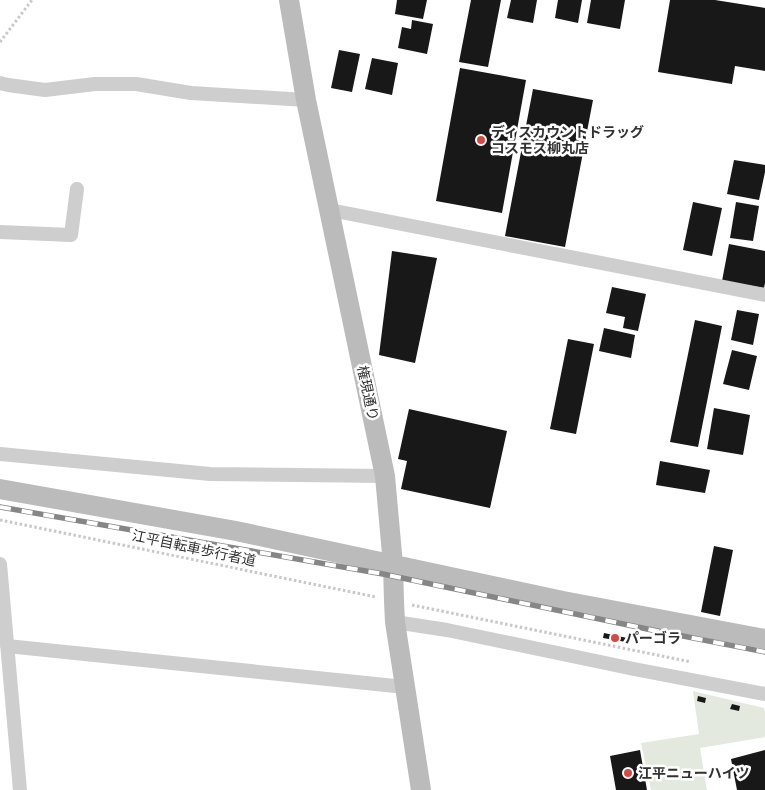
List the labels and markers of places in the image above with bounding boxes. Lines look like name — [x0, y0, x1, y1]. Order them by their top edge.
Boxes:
place label: ディスカウントドラッグ コスモス柳丸店 — [491, 123, 644, 157]
marker: ディスカウントドラッグ コスモス柳丸店 — [475, 134, 487, 146]
place label: パーゴラ — [625, 629, 681, 647]
marker: パーゴラ — [609, 632, 621, 644]
place label: 江平ニューハイツ — [638, 764, 749, 782]
marker: 江平ニューハイツ — [622, 767, 634, 779]

